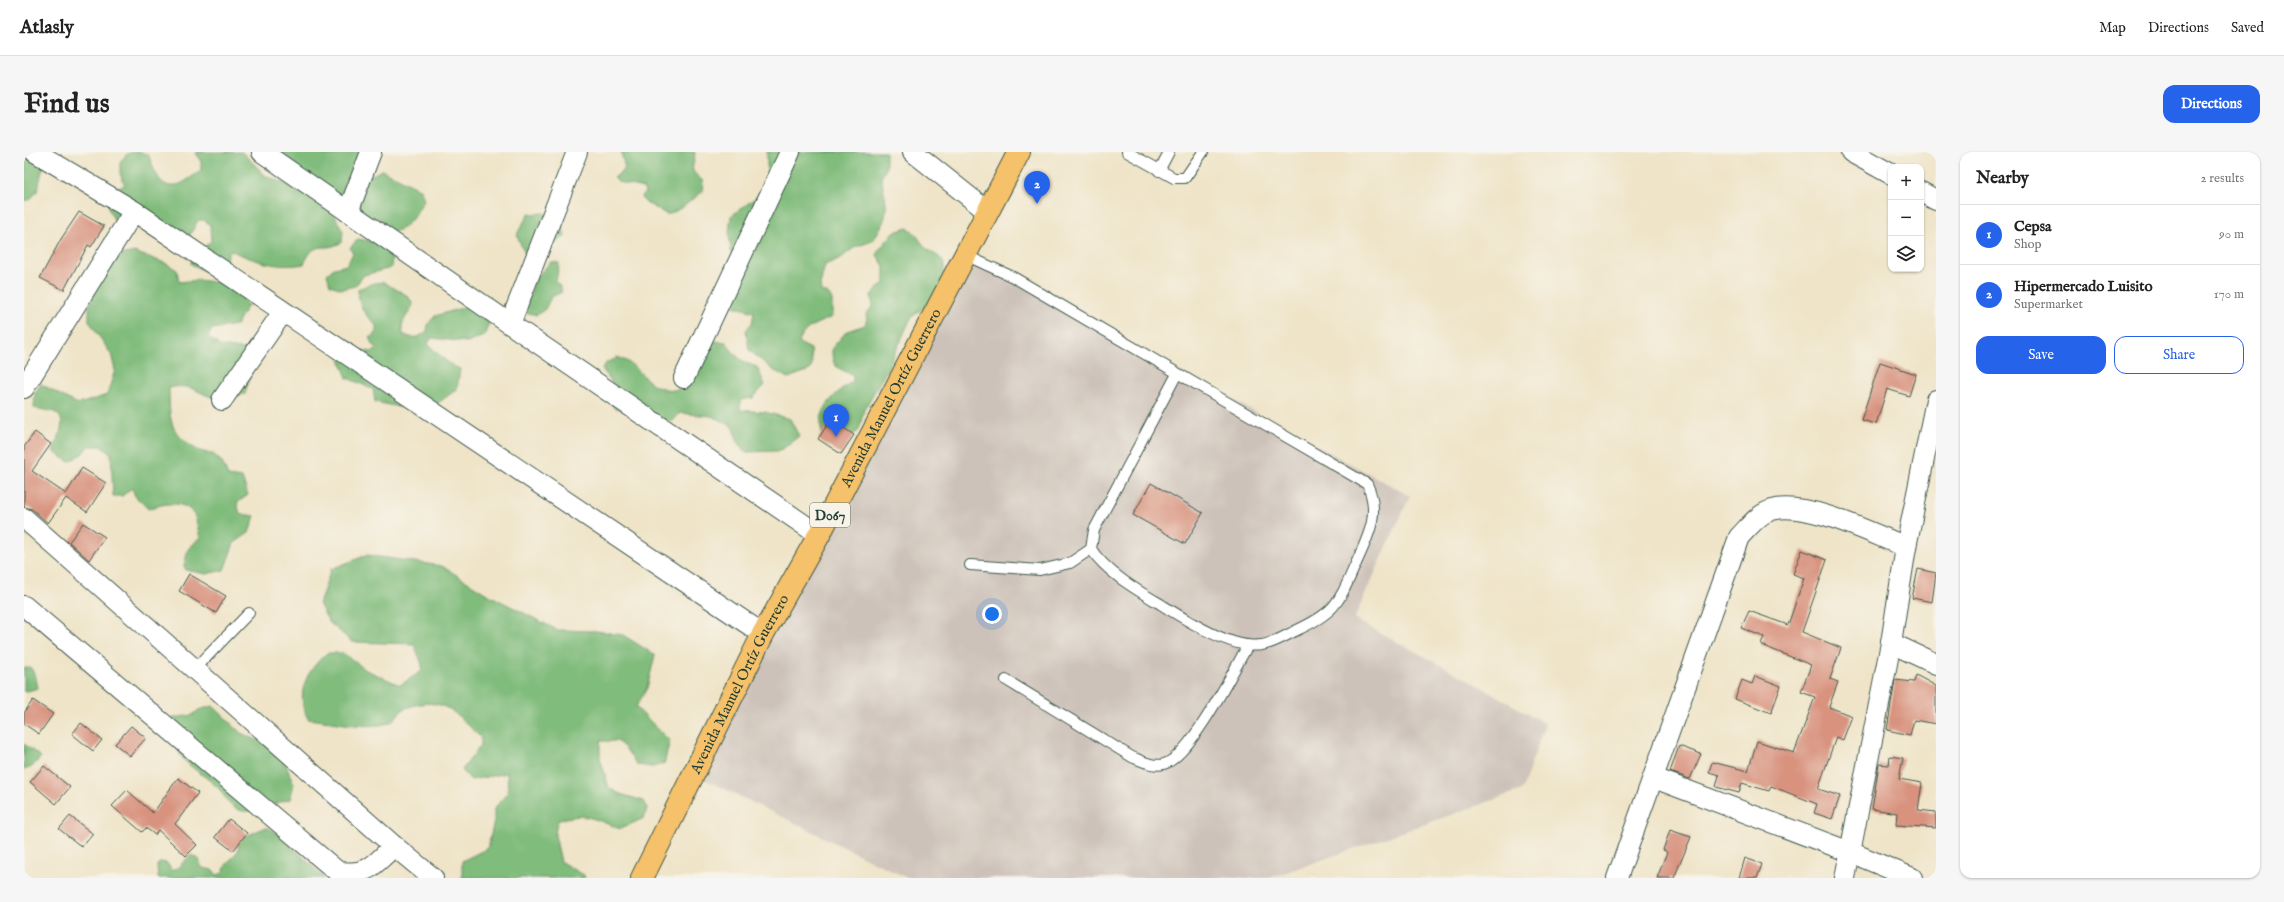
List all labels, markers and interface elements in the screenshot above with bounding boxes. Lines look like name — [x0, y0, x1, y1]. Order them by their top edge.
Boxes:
text: Atlasly — [20, 16, 74, 40]
text: Map — [2099, 19, 2126, 37]
text: Directions — [2148, 19, 2209, 37]
text: Saved — [2231, 19, 2264, 37]
button: Directions — [2163, 85, 2260, 123]
text: Find us — [24, 87, 110, 122]
map controls — [1888, 164, 1924, 272]
button: + — [1888, 164, 1924, 200]
text: Nearby — [1976, 168, 2029, 189]
text: 2 results — [2200, 170, 2244, 187]
pin: 2 — [1024, 171, 1050, 204]
button: − — [1888, 200, 1924, 236]
text: Cepsa — [2014, 217, 2052, 236]
text: 1 — [1987, 226, 1991, 243]
text: 90 m — [2219, 226, 2244, 243]
button: layers — [1888, 236, 1924, 272]
text: Shop — [2014, 236, 2042, 253]
text: Hipermercado Luisito — [2014, 277, 2152, 296]
text: 2 — [1986, 286, 1992, 303]
text: 170 m — [2214, 286, 2244, 303]
text: Supermarket — [2014, 296, 2083, 313]
street label: Avenida Manuel Ortíz Guerrero — [836, 305, 946, 491]
button: Save — [1976, 336, 2106, 374]
button: Share — [2114, 336, 2244, 374]
pin: 1 — [823, 404, 849, 437]
road number: D067 — [810, 503, 850, 527]
street label: Avenida Manuel Ortíz Guerrero — [686, 591, 793, 778]
your location — [982, 604, 1002, 624]

